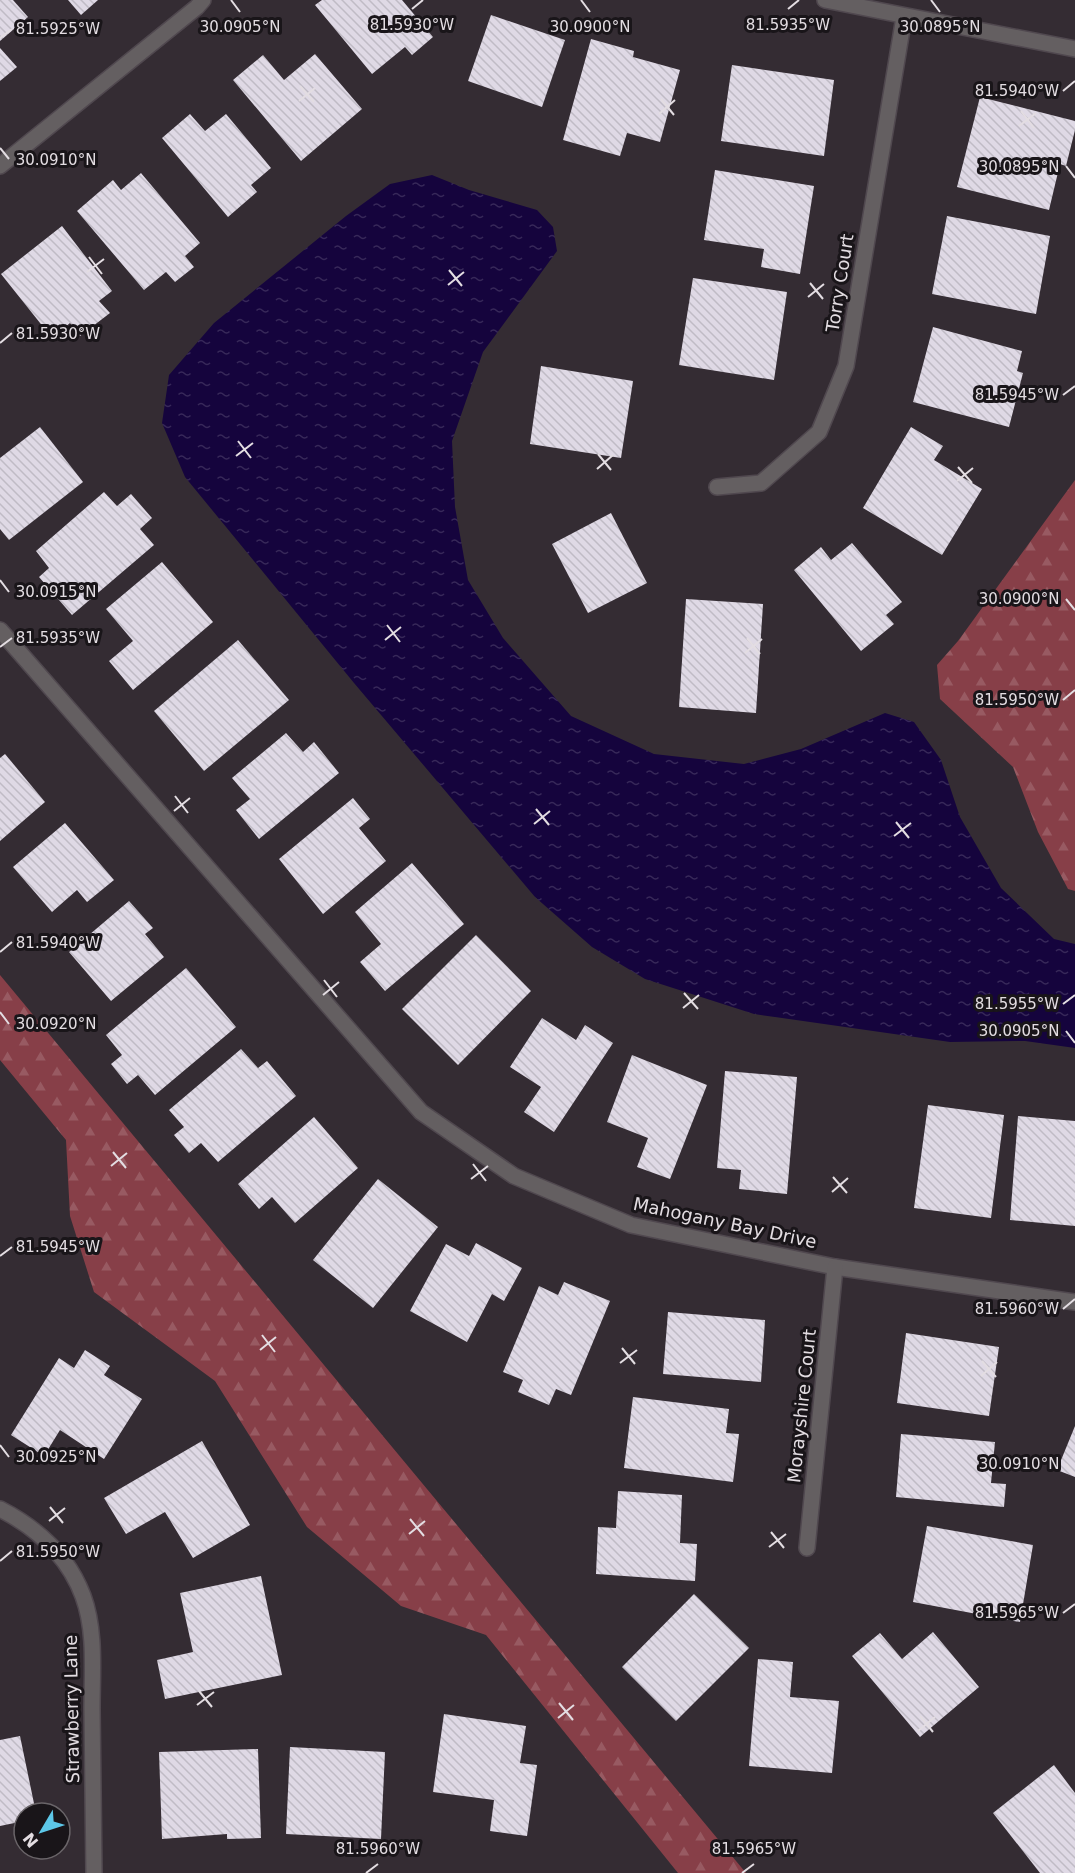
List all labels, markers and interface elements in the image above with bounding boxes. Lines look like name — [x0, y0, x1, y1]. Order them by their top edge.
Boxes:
text: 81.5930°W — [370, 16, 454, 34]
text: 81.5935°W — [746, 16, 830, 34]
text: 30.0905°N — [200, 18, 280, 36]
text: 30.0900°N — [550, 18, 630, 36]
text: 30.0895°N — [900, 18, 980, 36]
text: 81.5925°W — [16, 20, 100, 38]
text: 81.5940°W — [975, 82, 1059, 100]
text: 30.0910°N — [16, 151, 96, 169]
text: 30.0895°N — [979, 158, 1059, 176]
street label: Torry Court — [821, 232, 858, 335]
text: 81.5930°W — [16, 325, 100, 343]
text: 81.5945°W — [975, 386, 1059, 404]
text: 30.0915°N — [16, 583, 96, 601]
text: 30.0900°N — [979, 590, 1059, 608]
text: 81.5935°W — [16, 629, 100, 647]
text: 81.5950°W — [975, 691, 1059, 709]
text: 81.5940°W — [16, 934, 100, 952]
text: 81.5955°W — [975, 995, 1059, 1013]
text: 30.0920°N — [16, 1015, 96, 1033]
text: 30.0905°N — [979, 1022, 1059, 1040]
street label: Mahogany Bay Drive — [631, 1193, 819, 1252]
text: 81.5945°W — [16, 1238, 100, 1256]
text: 81.5960°W — [975, 1300, 1059, 1318]
street label: Morayshire Court — [783, 1328, 820, 1484]
text: 30.0925°N — [16, 1448, 96, 1466]
text: 30.0910°N — [979, 1455, 1059, 1473]
text: 81.5950°W — [16, 1543, 100, 1561]
text: 81.5965°W — [975, 1604, 1059, 1622]
street label: Strawberry Lane — [60, 1635, 83, 1783]
north arrow — [12, 1801, 72, 1861]
text: N — [19, 1829, 42, 1851]
text: 81.5960°W — [336, 1840, 420, 1858]
text: 81.5965°W — [712, 1840, 796, 1858]

